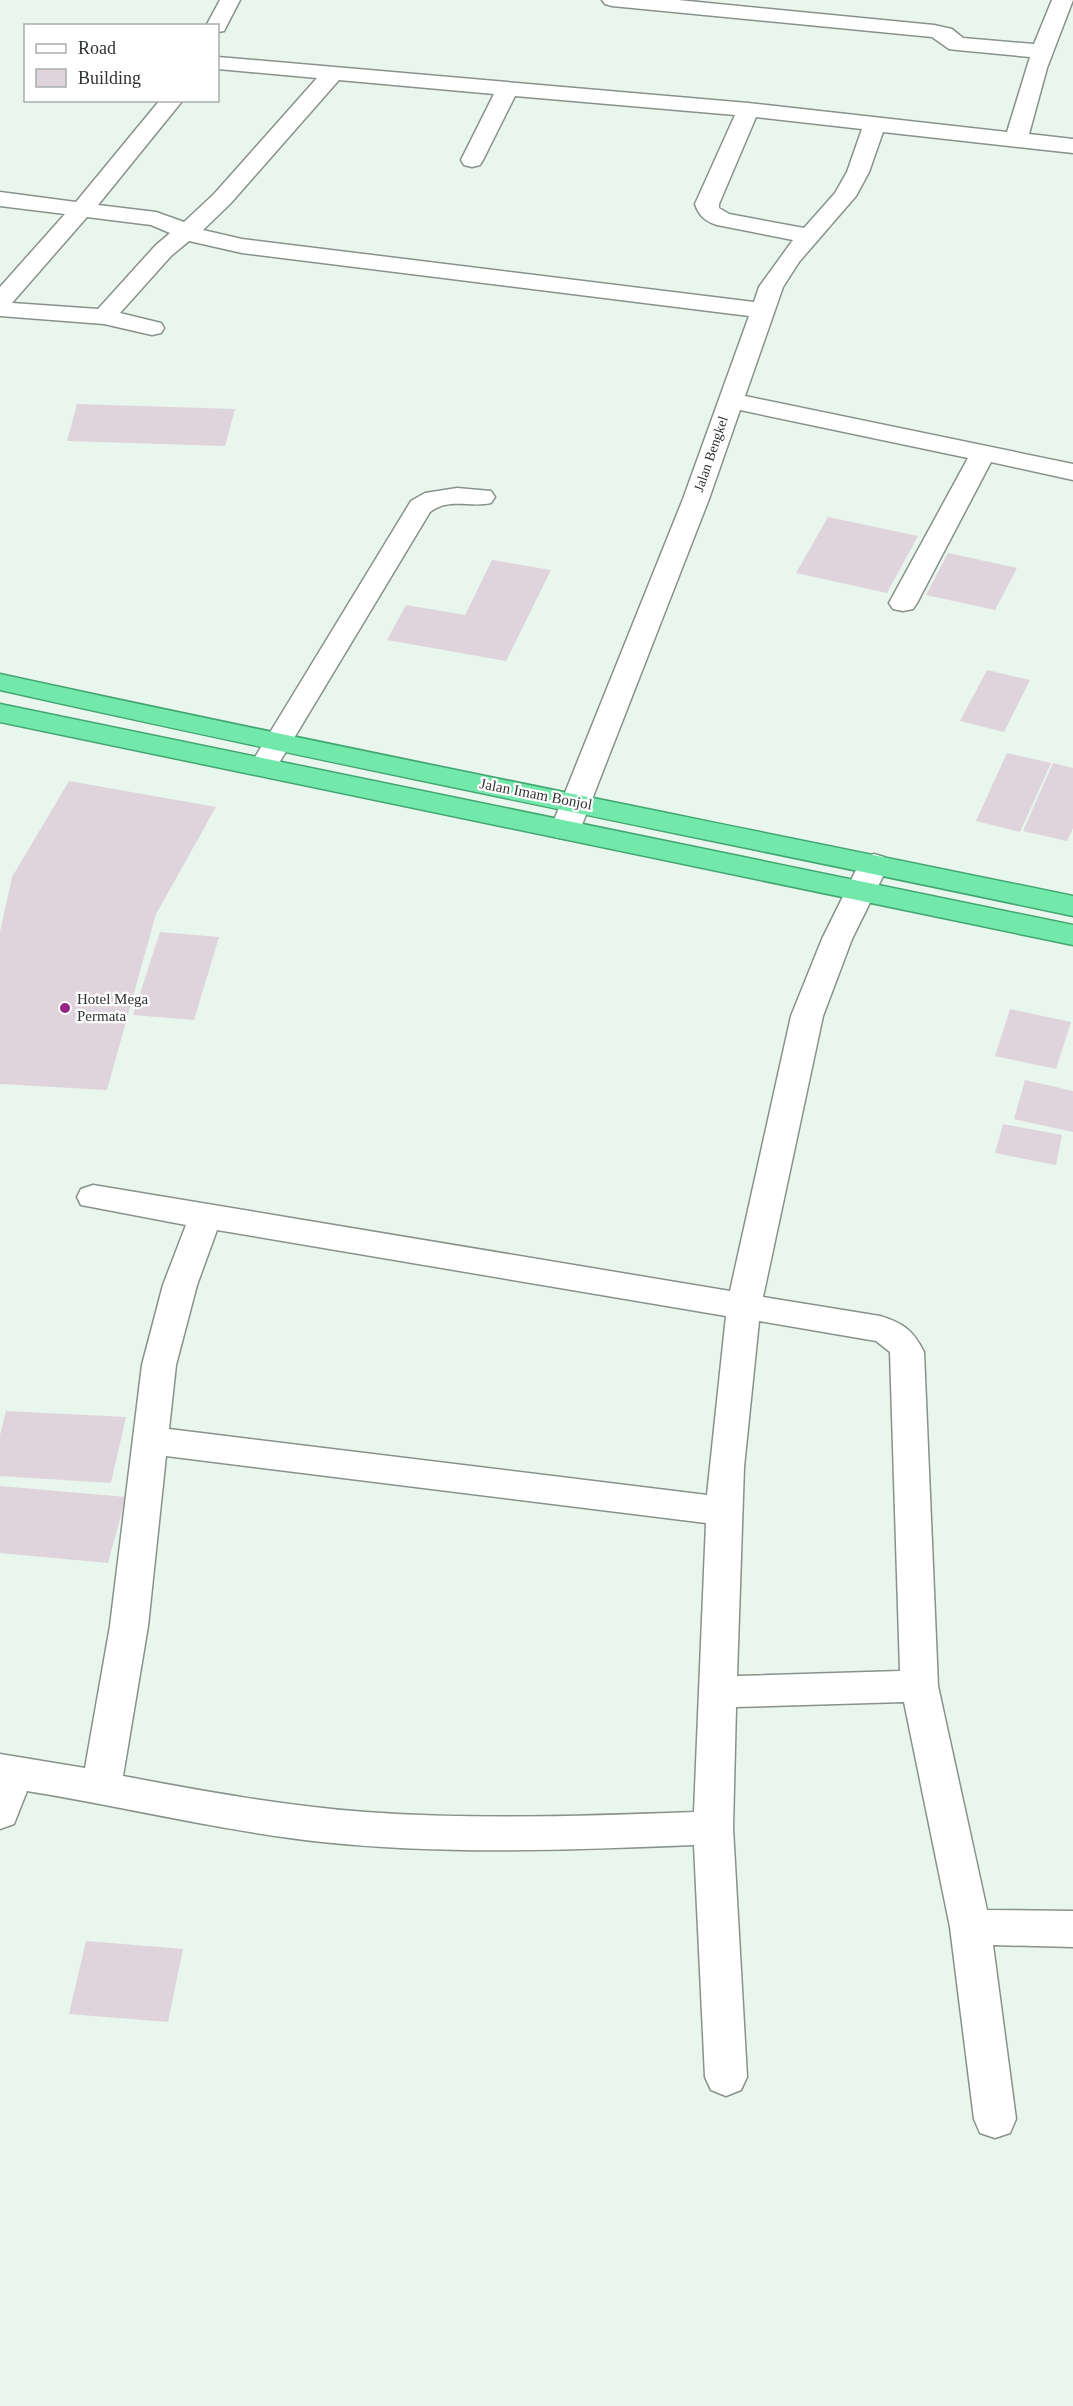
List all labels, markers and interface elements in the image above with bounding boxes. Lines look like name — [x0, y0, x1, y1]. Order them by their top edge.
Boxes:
legend — [24, 24, 219, 102]
text: Road — [78, 38, 116, 58]
text: Building — [78, 68, 141, 88]
street label: Jalan Bengkel — [691, 414, 731, 494]
street label: Jalan Imam Bonjol — [478, 775, 594, 813]
place label: Hotel Mega Permata — [77, 991, 149, 1024]
marker: Hotel Mega Permata — [58, 1001, 72, 1015]

